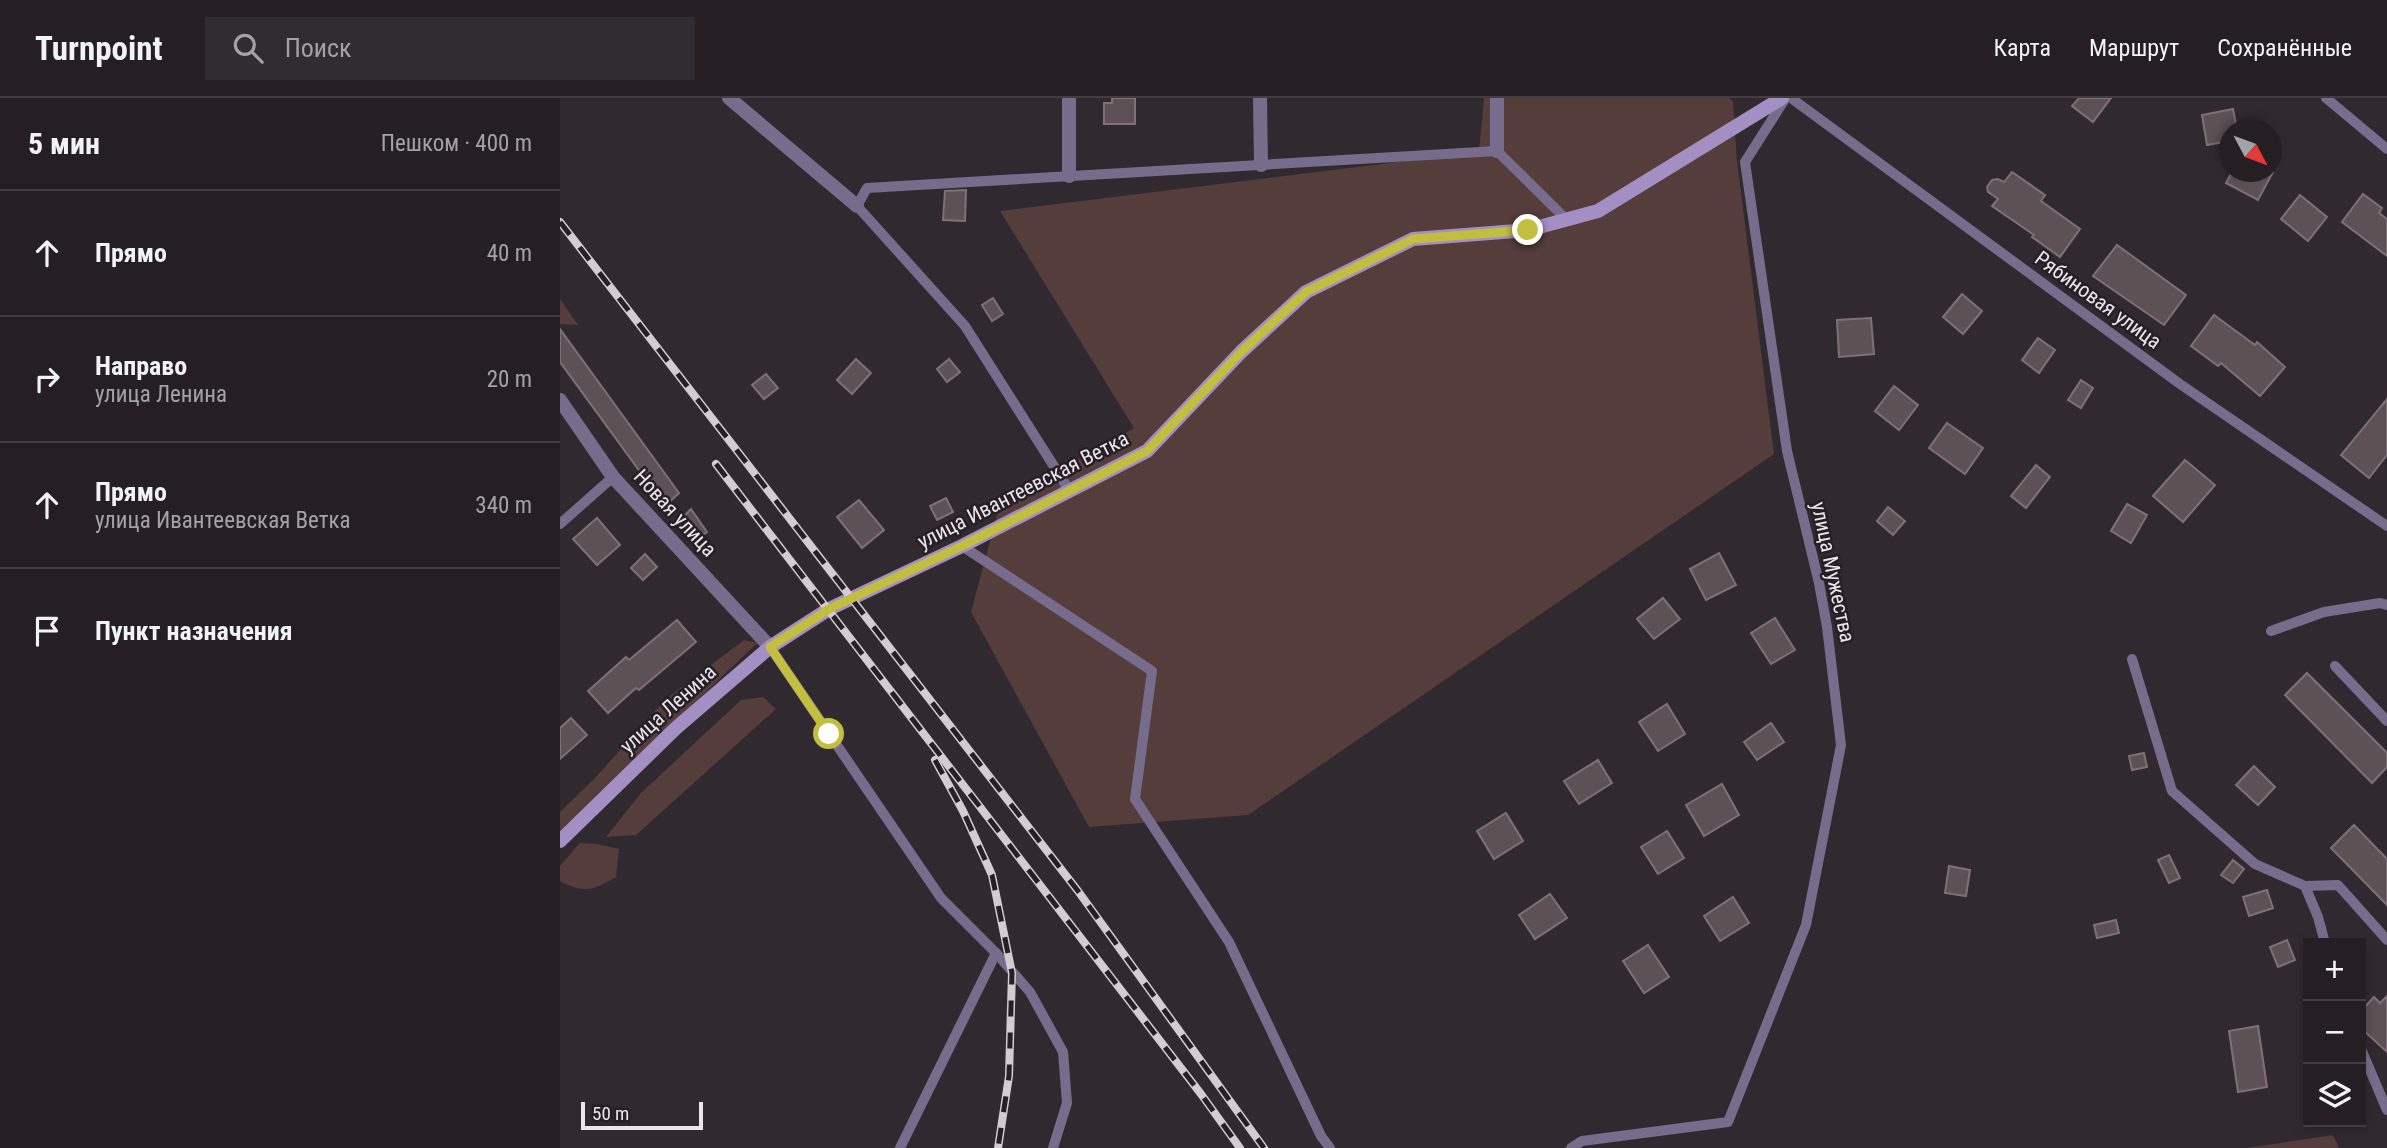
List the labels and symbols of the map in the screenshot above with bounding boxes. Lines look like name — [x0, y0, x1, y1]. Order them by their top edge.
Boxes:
north arrow — [2219, 119, 2282, 182]
route end — [1512, 214, 1543, 245]
street label: Рябиновая улица — [2030, 246, 2166, 354]
street label: улица Ивантеевская Ветка — [914, 426, 1132, 554]
street label: Новая улица — [629, 465, 721, 561]
street label: улица Мужества — [1806, 500, 1860, 644]
street label: улица Ленина — [615, 660, 721, 758]
route start — [813, 718, 844, 749]
scale bar — [581, 1099, 704, 1131]

